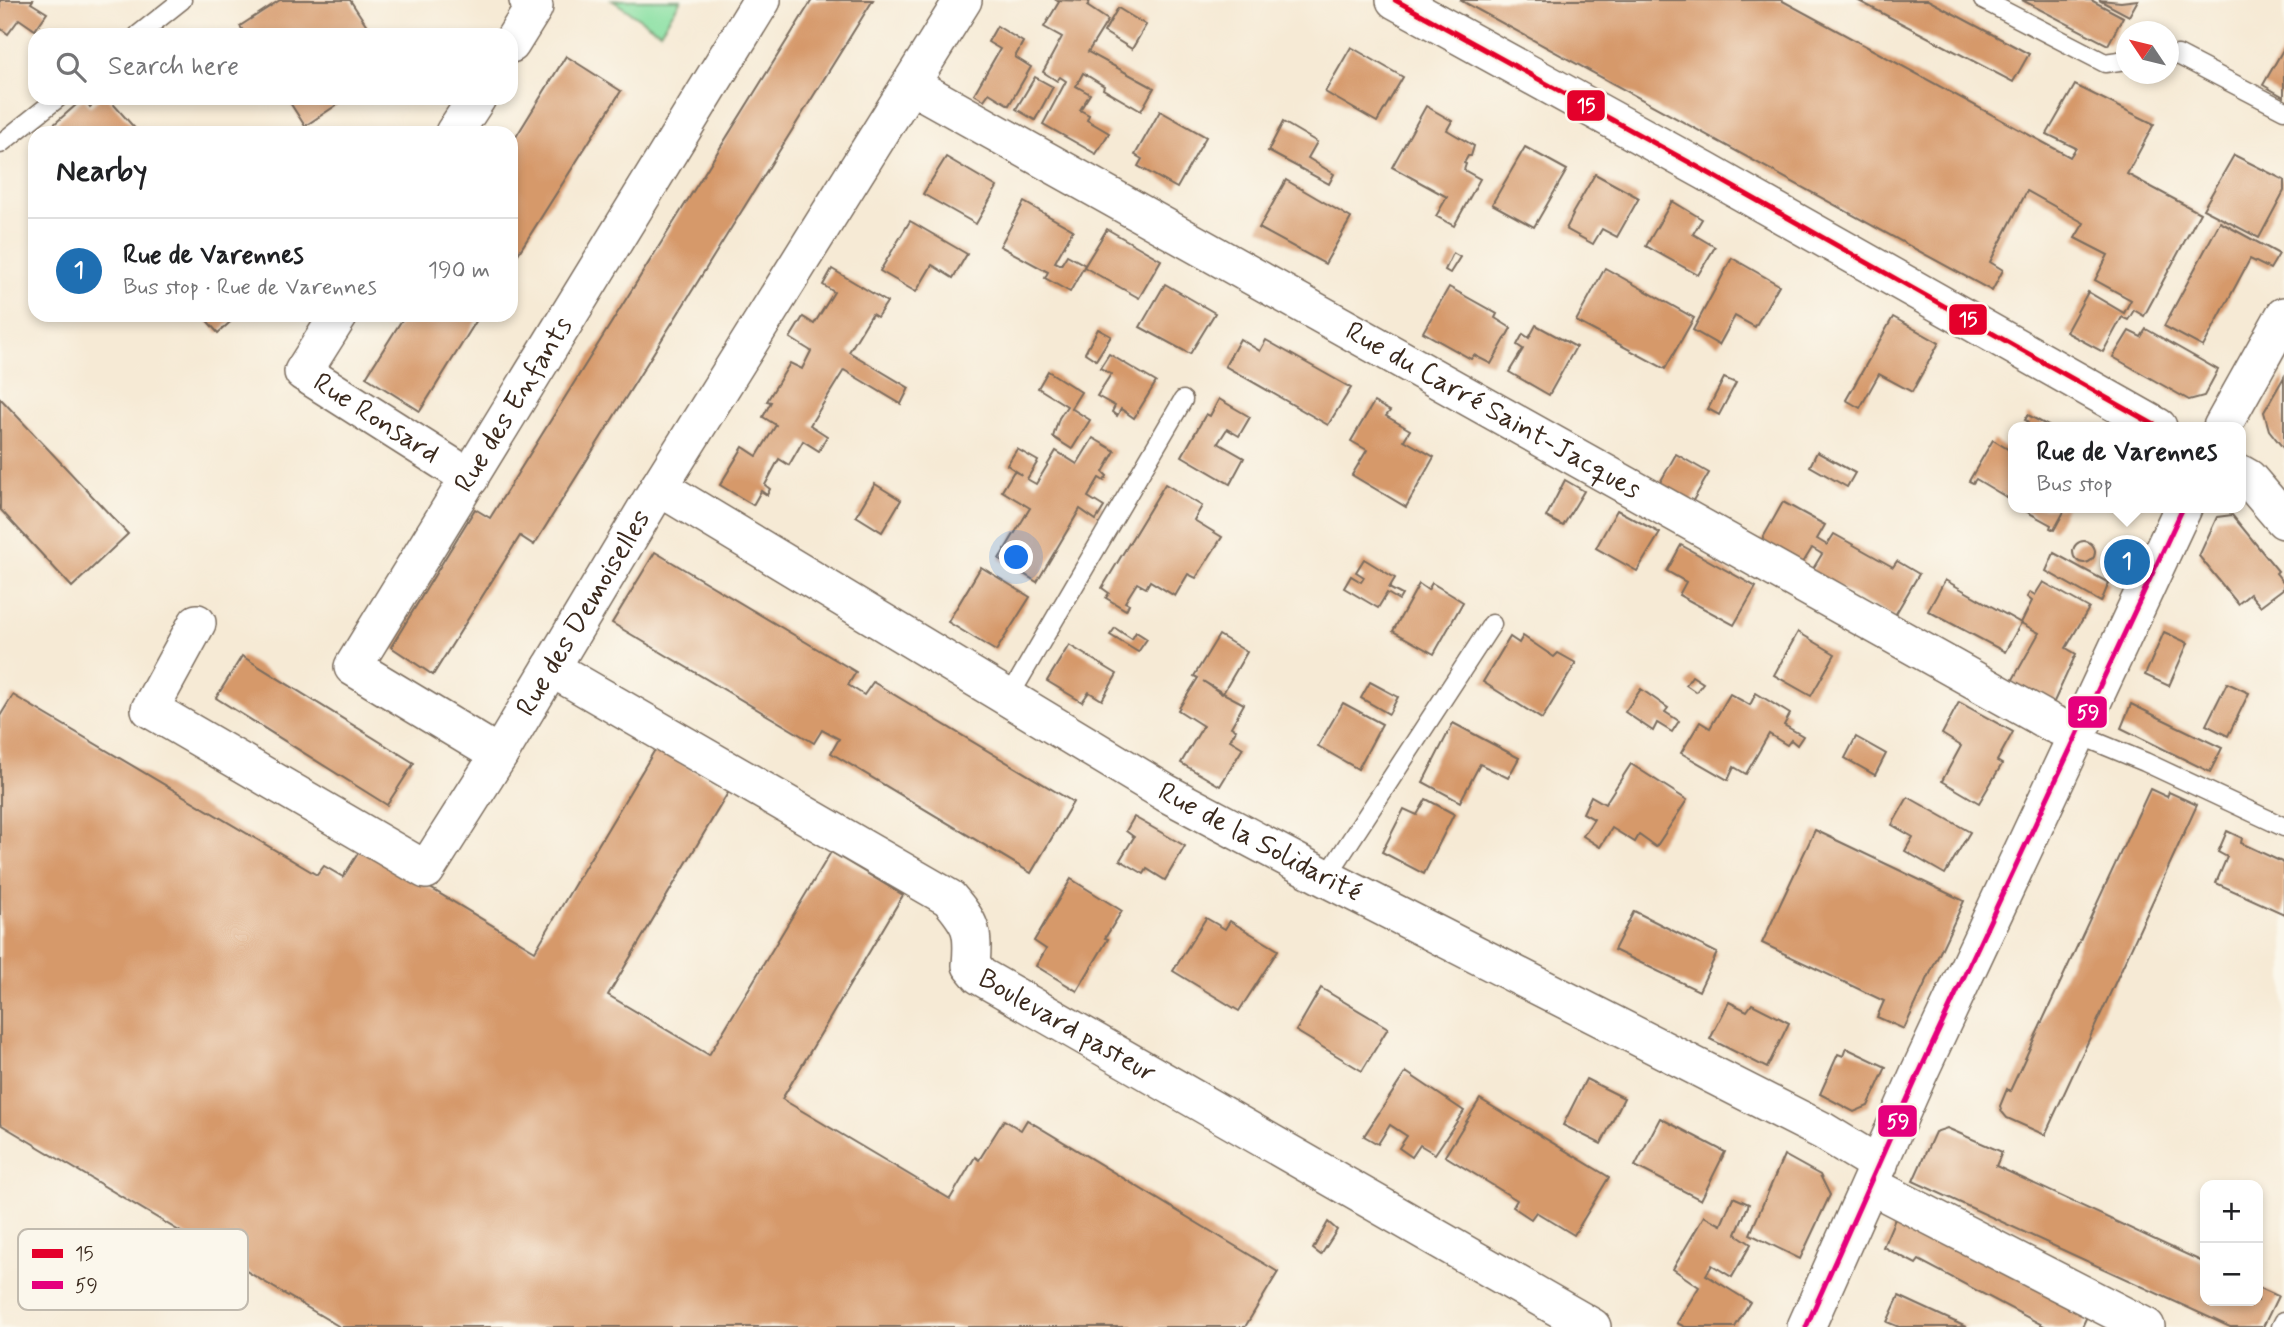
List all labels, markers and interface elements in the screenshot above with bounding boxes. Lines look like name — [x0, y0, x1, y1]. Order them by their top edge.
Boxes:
north arrow — [2116, 21, 2179, 84]
search box — [28, 28, 518, 105]
icon: search — [52, 48, 90, 86]
text: Search here — [108, 50, 239, 84]
line badge: 15 — [1566, 89, 1606, 122]
text: 15 — [1577, 94, 1595, 119]
text: Nearby — [56, 152, 147, 191]
text: Rue de Varennes — [123, 239, 304, 273]
text: 1 — [74, 256, 84, 286]
text: 190 m — [428, 256, 490, 286]
text: Bus stop · Rue de Varennes — [123, 273, 377, 303]
line badge: 15 — [1948, 303, 1988, 336]
text: 15 — [1959, 308, 1977, 333]
street label: Rue des Enfants — [446, 310, 582, 500]
street label: Rue du Carré Saint-Jacques — [1339, 313, 1647, 508]
street label: Rue Ronsard — [306, 364, 446, 472]
popup — [2008, 422, 2246, 513]
text: Rue de Varennes — [2037, 436, 2217, 470]
text: Bus stop — [2037, 470, 2113, 500]
street label: Rue des Demoiselles — [508, 503, 660, 723]
pin: 1 — [2104, 536, 2150, 588]
your location — [999, 540, 1033, 574]
line badge: 59 — [2067, 695, 2108, 729]
text: 59 — [2077, 701, 2099, 726]
street label: Rue de la Solidarité — [1151, 773, 1368, 911]
street label: Boulevard pasteur — [971, 960, 1163, 1092]
line badge: 59 — [1877, 1104, 1918, 1138]
text: 59 — [1887, 1110, 1909, 1135]
map controls — [2200, 1180, 2263, 1306]
button: + — [2200, 1180, 2263, 1243]
legend — [18, 1229, 248, 1310]
text: 15 — [75, 1242, 94, 1267]
button: − — [2200, 1243, 2263, 1306]
text: 59 — [75, 1274, 98, 1299]

